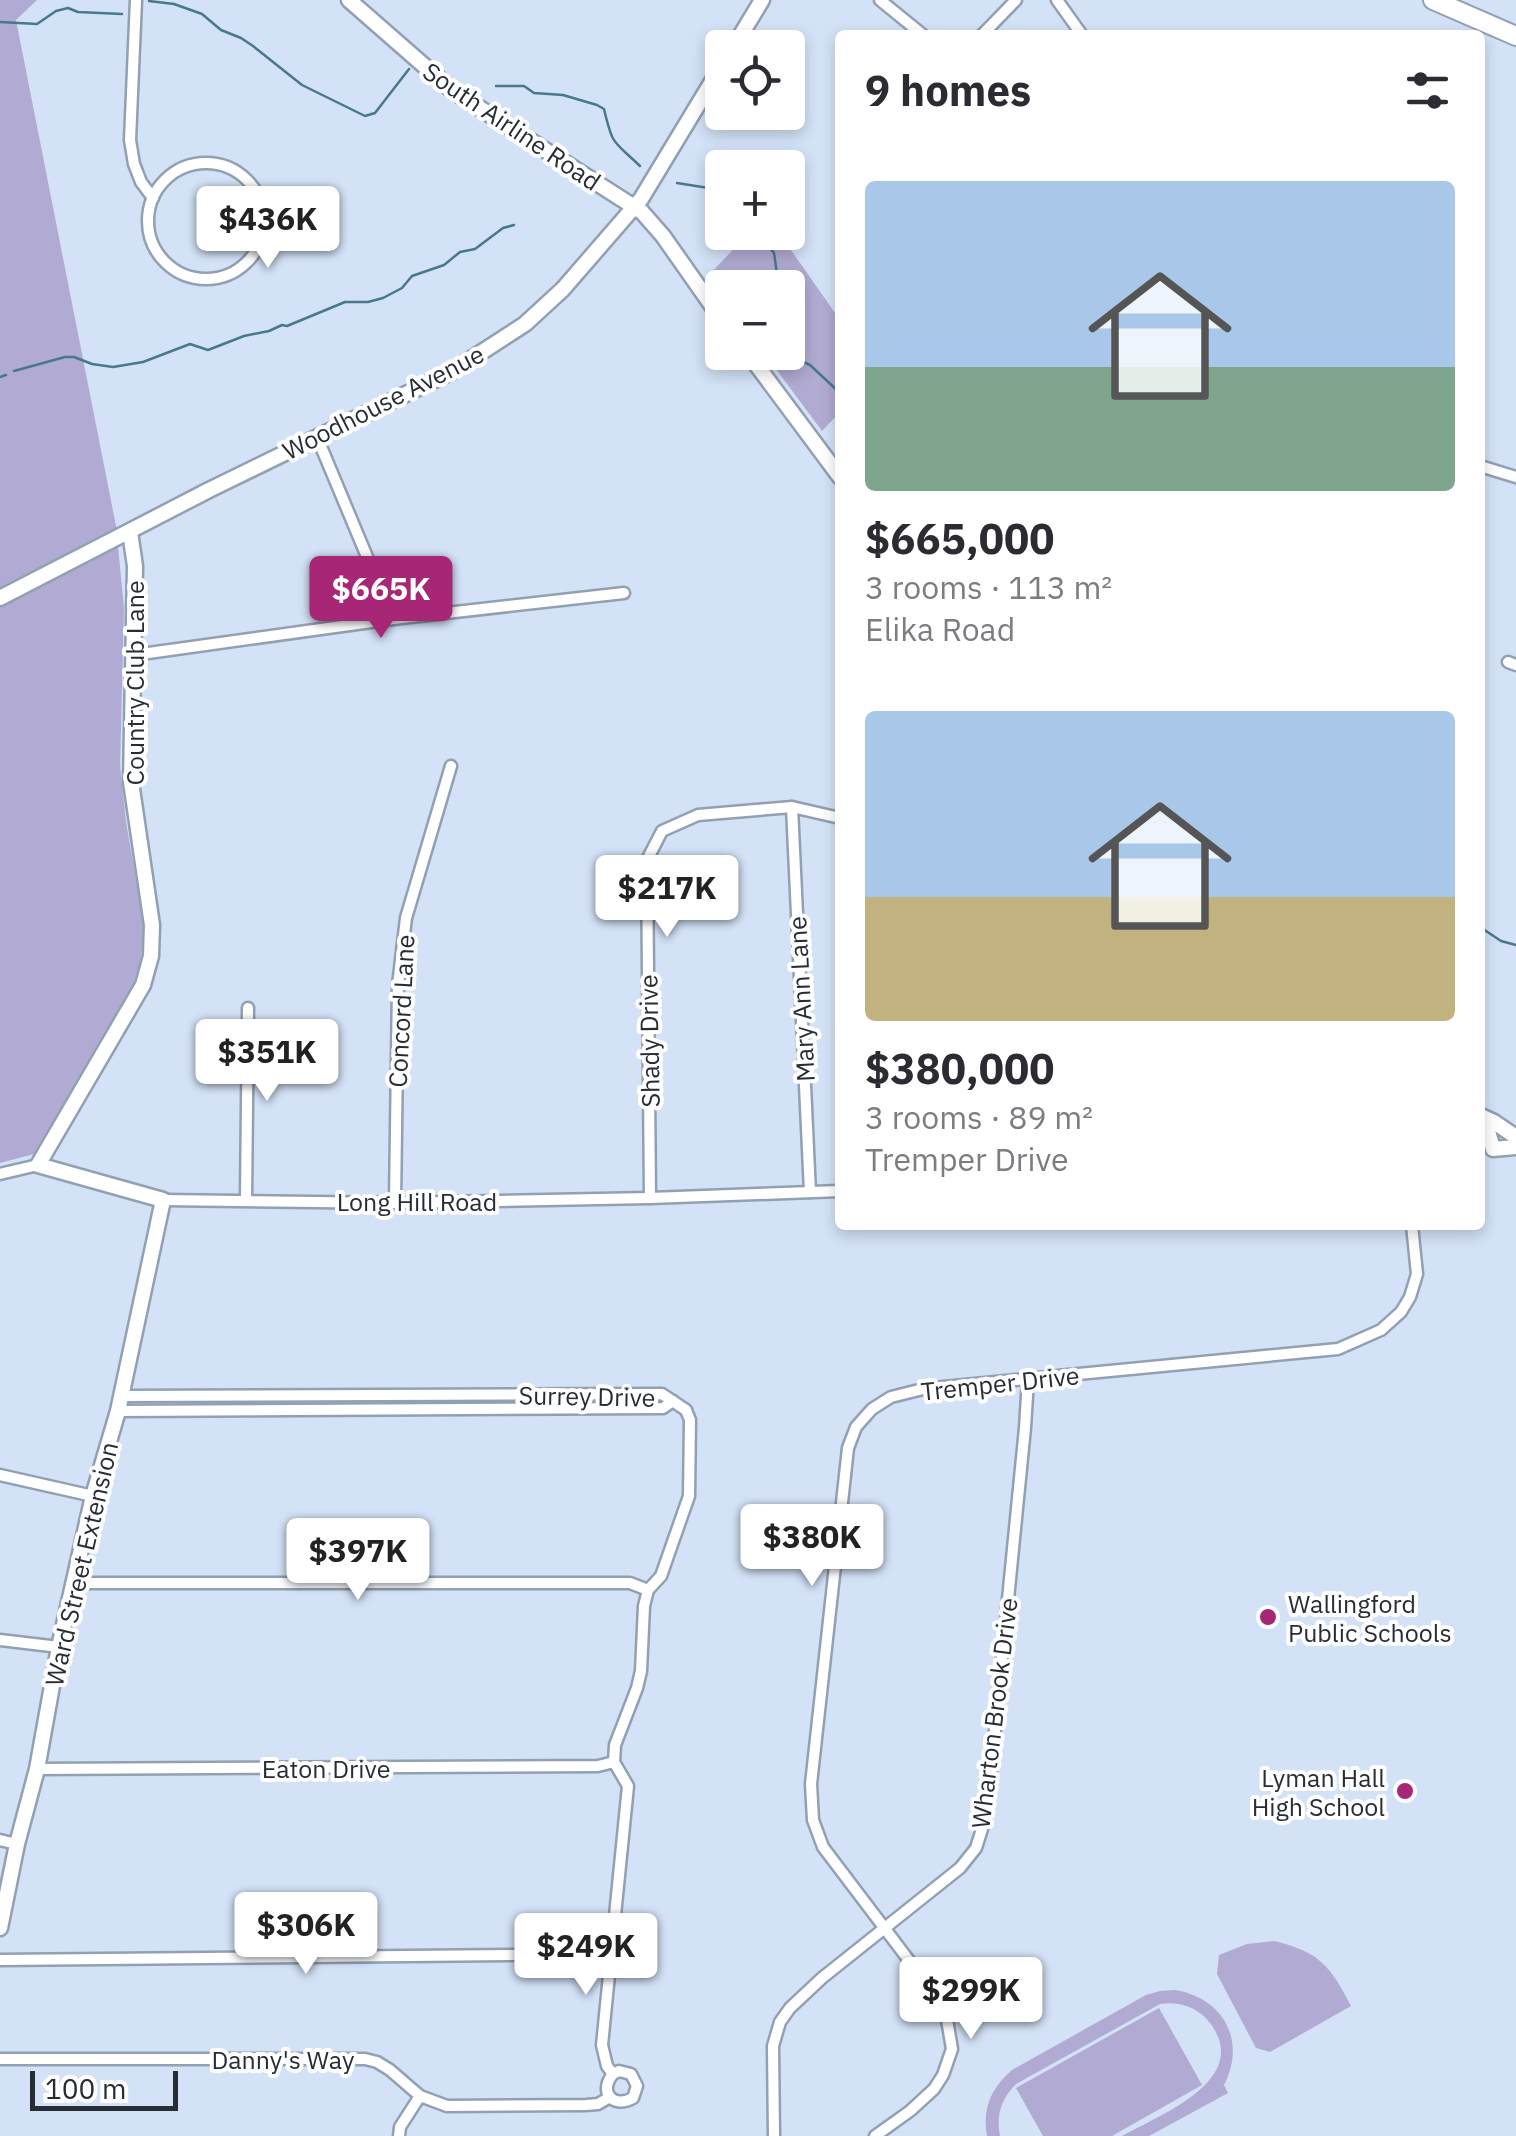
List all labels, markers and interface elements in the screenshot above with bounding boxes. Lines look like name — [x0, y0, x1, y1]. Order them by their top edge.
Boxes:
map controls — [705, 30, 805, 370]
button: locate — [705, 30, 805, 130]
street label: South Airline Road — [417, 54, 607, 198]
text: 9 homes — [865, 63, 1031, 118]
icon: filters — [1400, 63, 1455, 118]
button: + — [705, 150, 805, 250]
pin: $436K — [198, 186, 338, 271]
text: $436K — [218, 197, 318, 239]
icon: home — [1070, 246, 1250, 426]
button: − — [705, 270, 805, 370]
street label: Woodhouse Avenue — [277, 337, 489, 467]
text: $665,000 — [865, 511, 1054, 566]
pin: $665K — [311, 556, 451, 641]
text: 3 rooms · 113 m² — [865, 566, 1112, 608]
text: $665K — [331, 567, 431, 609]
street label: Country Club Lane — [118, 580, 151, 786]
text: Elika Road — [865, 608, 1015, 650]
icon: home — [1070, 776, 1250, 956]
pin: $217K — [597, 855, 737, 940]
text: $217K — [617, 866, 717, 908]
street label: Mary Ann Lane — [780, 915, 822, 1083]
street label: Concord Lane — [381, 934, 421, 1088]
street label: Shady Drive — [631, 974, 667, 1108]
pin: $351K — [197, 1019, 337, 1104]
text: $351K — [217, 1030, 317, 1072]
text: $380,000 — [865, 1041, 1054, 1096]
text: 3 rooms · 89 m² — [865, 1096, 1093, 1138]
text: Tremper Drive — [865, 1138, 1069, 1180]
street label: Long Hill Road — [337, 1185, 497, 1218]
street label: Tremper Drive — [919, 1358, 1081, 1408]
street label: Surrey Drive — [518, 1378, 656, 1414]
street label: Ward Street Extension — [37, 1439, 125, 1689]
pin: $380K — [742, 1504, 882, 1589]
text: $380K — [762, 1515, 862, 1557]
pin: $397K — [288, 1518, 428, 1603]
text: $397K — [308, 1529, 408, 1571]
place label: Wallingford Public Schools — [1288, 1587, 1452, 1649]
street label: Wharton Brook Drive — [963, 1596, 1025, 1830]
marker: Wallingford Public Schools — [1257, 1606, 1279, 1628]
street label: Eaton Drive — [262, 1752, 390, 1785]
place label: Lyman Hall High School — [1252, 1761, 1385, 1823]
marker: Lyman Hall High School — [1394, 1780, 1416, 1802]
pin: $306K — [236, 1892, 376, 1977]
text: $306K — [256, 1903, 356, 1945]
pin: $249K — [516, 1913, 656, 1998]
text: $249K — [536, 1924, 636, 1966]
pin: $299K — [901, 1957, 1041, 2042]
text: $299K — [921, 1968, 1021, 2010]
street label: Danny's Way — [211, 2043, 355, 2076]
scale bar — [30, 2066, 178, 2110]
text: 100 m — [45, 2070, 126, 2107]

